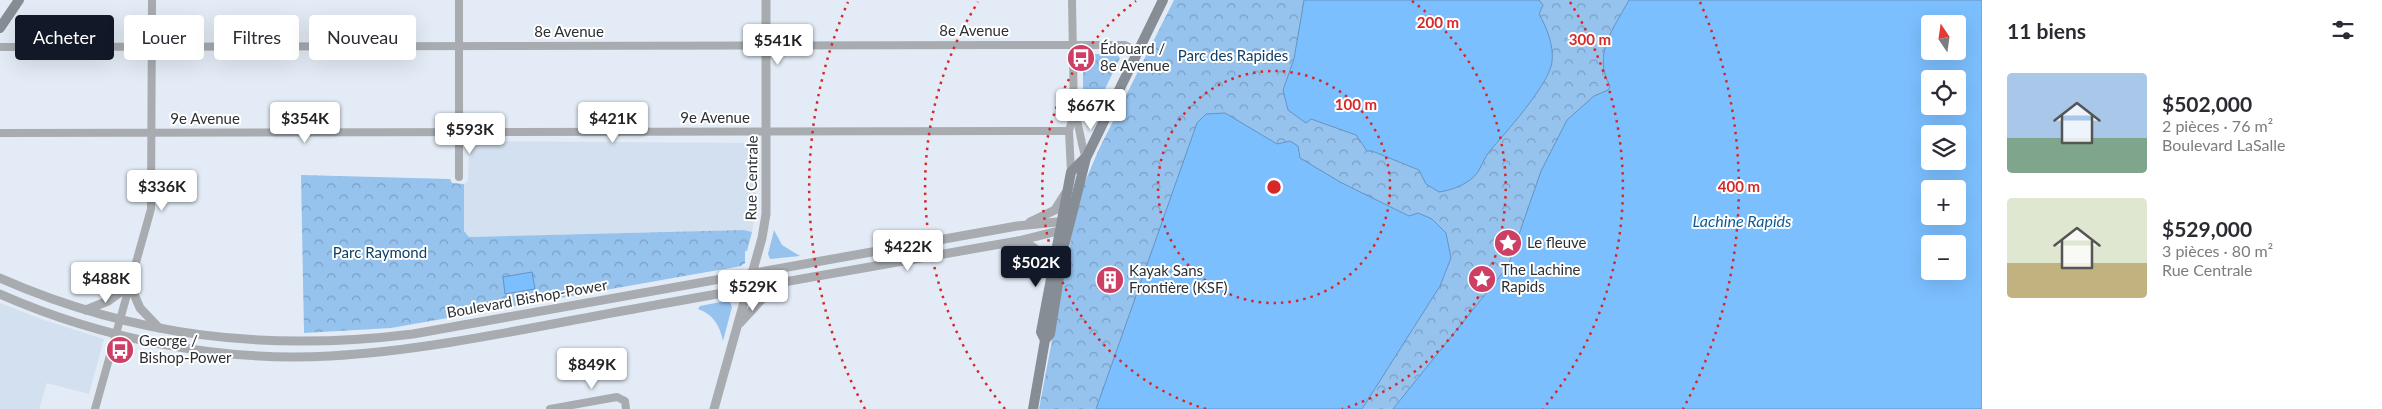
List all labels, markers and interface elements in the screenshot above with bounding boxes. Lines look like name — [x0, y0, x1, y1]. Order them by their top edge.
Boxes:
text: 200 m — [1417, 13, 1459, 31]
chip: Acheter — [15, 15, 114, 60]
chip: Louer — [124, 15, 204, 60]
chip: Filtres — [214, 15, 299, 60]
chip: Nouveau — [309, 15, 416, 60]
north arrow — [1921, 15, 1966, 60]
map controls — [1921, 15, 1966, 280]
icon: filters — [2329, 16, 2357, 44]
text: 11 biens — [2007, 18, 2086, 43]
street label: 8e Avenue — [939, 21, 1009, 39]
street label: 8e Avenue — [534, 22, 604, 40]
pin: $541K — [743, 23, 813, 66]
text: $541K — [754, 30, 802, 49]
text: 300 m — [1569, 30, 1611, 48]
place label: Édouard / 8e Avenue — [1100, 39, 1170, 74]
bus stop icon: Édouard / 8e Avenue — [1066, 43, 1096, 73]
park label: Parc des Rapides — [1178, 46, 1288, 64]
button: locate — [1921, 70, 1966, 115]
pin: $667K — [1056, 88, 1126, 131]
text: $502,000 — [2162, 91, 2252, 116]
icon: home — [2047, 93, 2107, 153]
text: $667K — [1067, 95, 1115, 114]
text: 100 m — [1335, 95, 1377, 113]
pin: $354K — [270, 102, 340, 144]
pin: $421K — [578, 102, 648, 144]
text: $354K — [281, 108, 329, 127]
text: $421K — [589, 108, 637, 127]
street label: 9e Avenue — [680, 108, 750, 126]
street label: 9e Avenue — [170, 109, 240, 127]
pin: $593K — [435, 112, 505, 155]
text: 2 pièces · 76 m² — [2162, 116, 2273, 135]
text: $593K — [446, 119, 494, 138]
button: layers — [1921, 125, 1966, 170]
street label: Rue Centrale — [741, 135, 761, 221]
text: Boulevard LaSalle — [2162, 135, 2285, 154]
pin: $336K — [127, 170, 197, 212]
text: $336K — [138, 176, 186, 195]
text: 400 m — [1718, 177, 1760, 195]
centre of rings — [1265, 178, 1283, 196]
button: + — [1921, 180, 1966, 225]
water label: Lachine Rapids — [1693, 211, 1792, 230]
text: $529,000 — [2162, 216, 2252, 241]
icon: home — [2047, 218, 2107, 278]
place icon: Le fleuve — [1493, 228, 1523, 258]
pin: $422K — [873, 230, 943, 272]
place label: Le fleuve — [1527, 233, 1587, 251]
button: − — [1921, 235, 1966, 280]
text: $422K — [884, 236, 932, 255]
text: 3 pièces · 80 m² — [2162, 241, 2273, 260]
park label: Parc Raymond — [333, 243, 427, 261]
pin: $502K — [1001, 246, 1071, 288]
text: $502K — [1012, 252, 1060, 271]
place label: The Lachine Rapids — [1501, 260, 1581, 295]
text: Rue Centrale — [2162, 260, 2253, 279]
place label: Kayak Sans Frontière (KSF) — [1129, 261, 1227, 296]
pin: $488K — [71, 262, 141, 304]
place icon: The Lachine Rapids — [1467, 264, 1497, 294]
building icon: Kayak Sans Frontière (KSF) — [1095, 265, 1125, 295]
text: $488K — [82, 268, 130, 287]
pin: $529K — [718, 270, 788, 312]
street label: Boulevard Bishop-Power — [445, 275, 609, 321]
text: $529K — [729, 276, 777, 295]
place label: George / Bishop-Power — [139, 331, 232, 366]
bus stop icon: George / Bishop-Power — [105, 335, 135, 365]
pin: $849K — [557, 348, 627, 390]
text: $849K — [568, 354, 616, 373]

